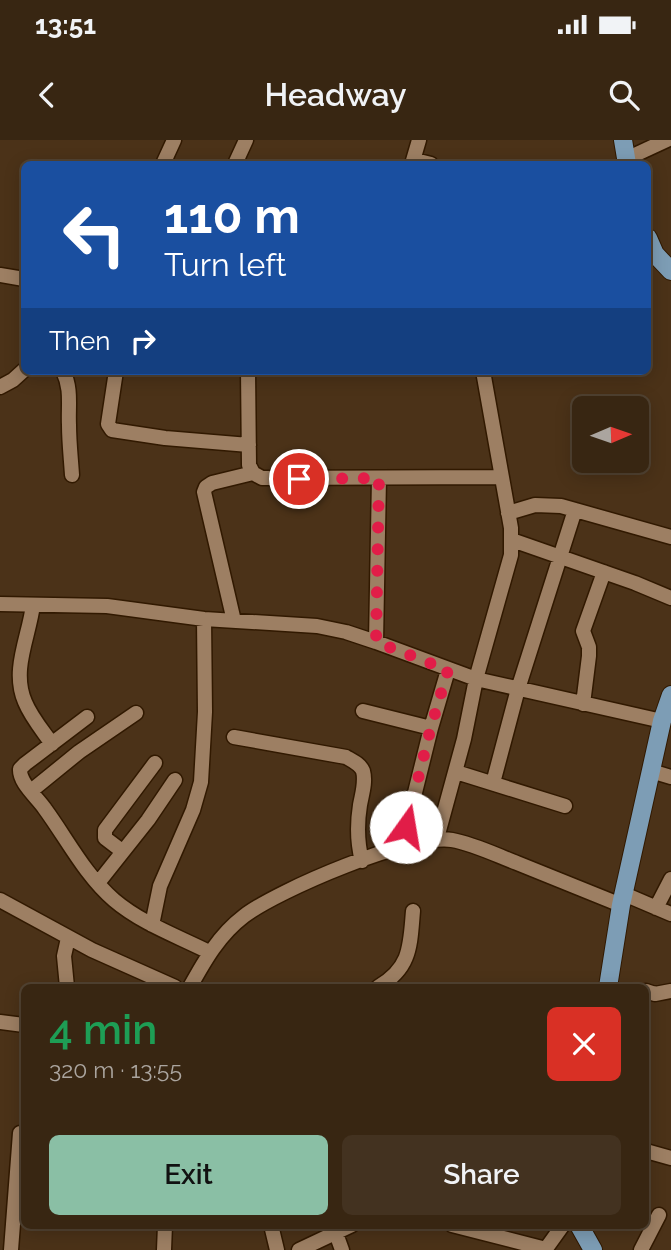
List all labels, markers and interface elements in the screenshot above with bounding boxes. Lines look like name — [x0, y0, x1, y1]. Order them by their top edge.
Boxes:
text: 13:51 — [35, 10, 96, 40]
icon: back — [28, 76, 66, 114]
text: Headway — [264, 76, 407, 113]
icon: search — [605, 76, 643, 114]
text: 110 m — [164, 187, 300, 244]
icon: left — [49, 189, 140, 280]
text: Turn left — [164, 246, 286, 283]
icon: right — [124, 322, 162, 360]
text: Then — [49, 326, 110, 356]
north arrow — [572, 396, 649, 472]
map controls — [572, 396, 649, 473]
pin — [269, 449, 329, 509]
icon: arrive — [280, 460, 318, 498]
position arrow — [369, 790, 443, 864]
text: 4 min — [49, 1005, 157, 1054]
button: close — [547, 1007, 621, 1081]
text: 320 m · 13:55 — [49, 1056, 182, 1083]
button: Exit — [49, 1135, 328, 1215]
button: Share — [342, 1135, 621, 1215]

